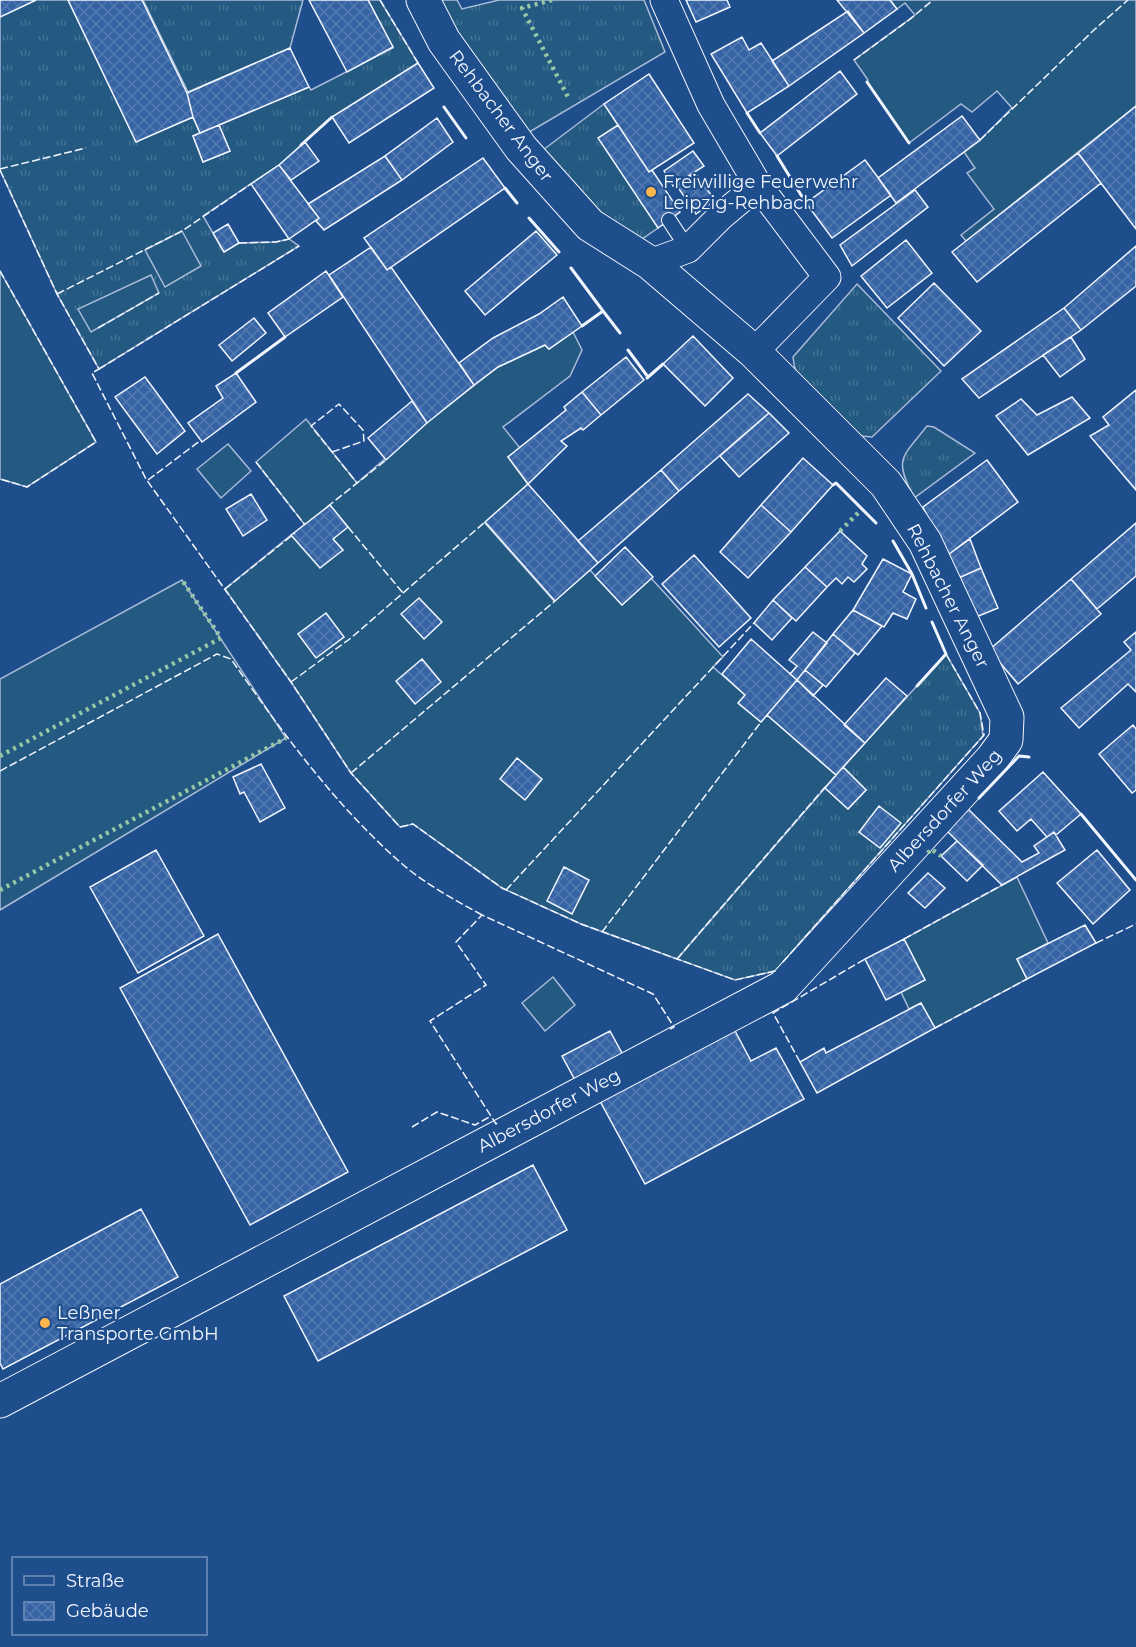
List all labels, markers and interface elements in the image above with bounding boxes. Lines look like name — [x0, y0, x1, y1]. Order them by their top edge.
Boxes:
street label: Rehbacher Anger — [444, 46, 558, 186]
place label: Freiwillige Feuerwehr Leipzig-Rehbach — [663, 171, 858, 214]
marker: Freiwillige Feuerwehr Leipzig-Rehbach — [644, 185, 658, 199]
street label: Rehbacher Anger — [902, 520, 994, 672]
street label: Albersdorfer Weg — [883, 745, 1006, 876]
street label: Albersdorfer Weg — [474, 1064, 624, 1158]
place label: Leßner Transporte GmbH — [57, 1302, 219, 1345]
marker: Leßner Transporte GmbH — [38, 1316, 52, 1330]
legend — [12, 1557, 207, 1635]
text: Straße — [66, 1570, 125, 1592]
text: Gebäude — [66, 1600, 149, 1622]

